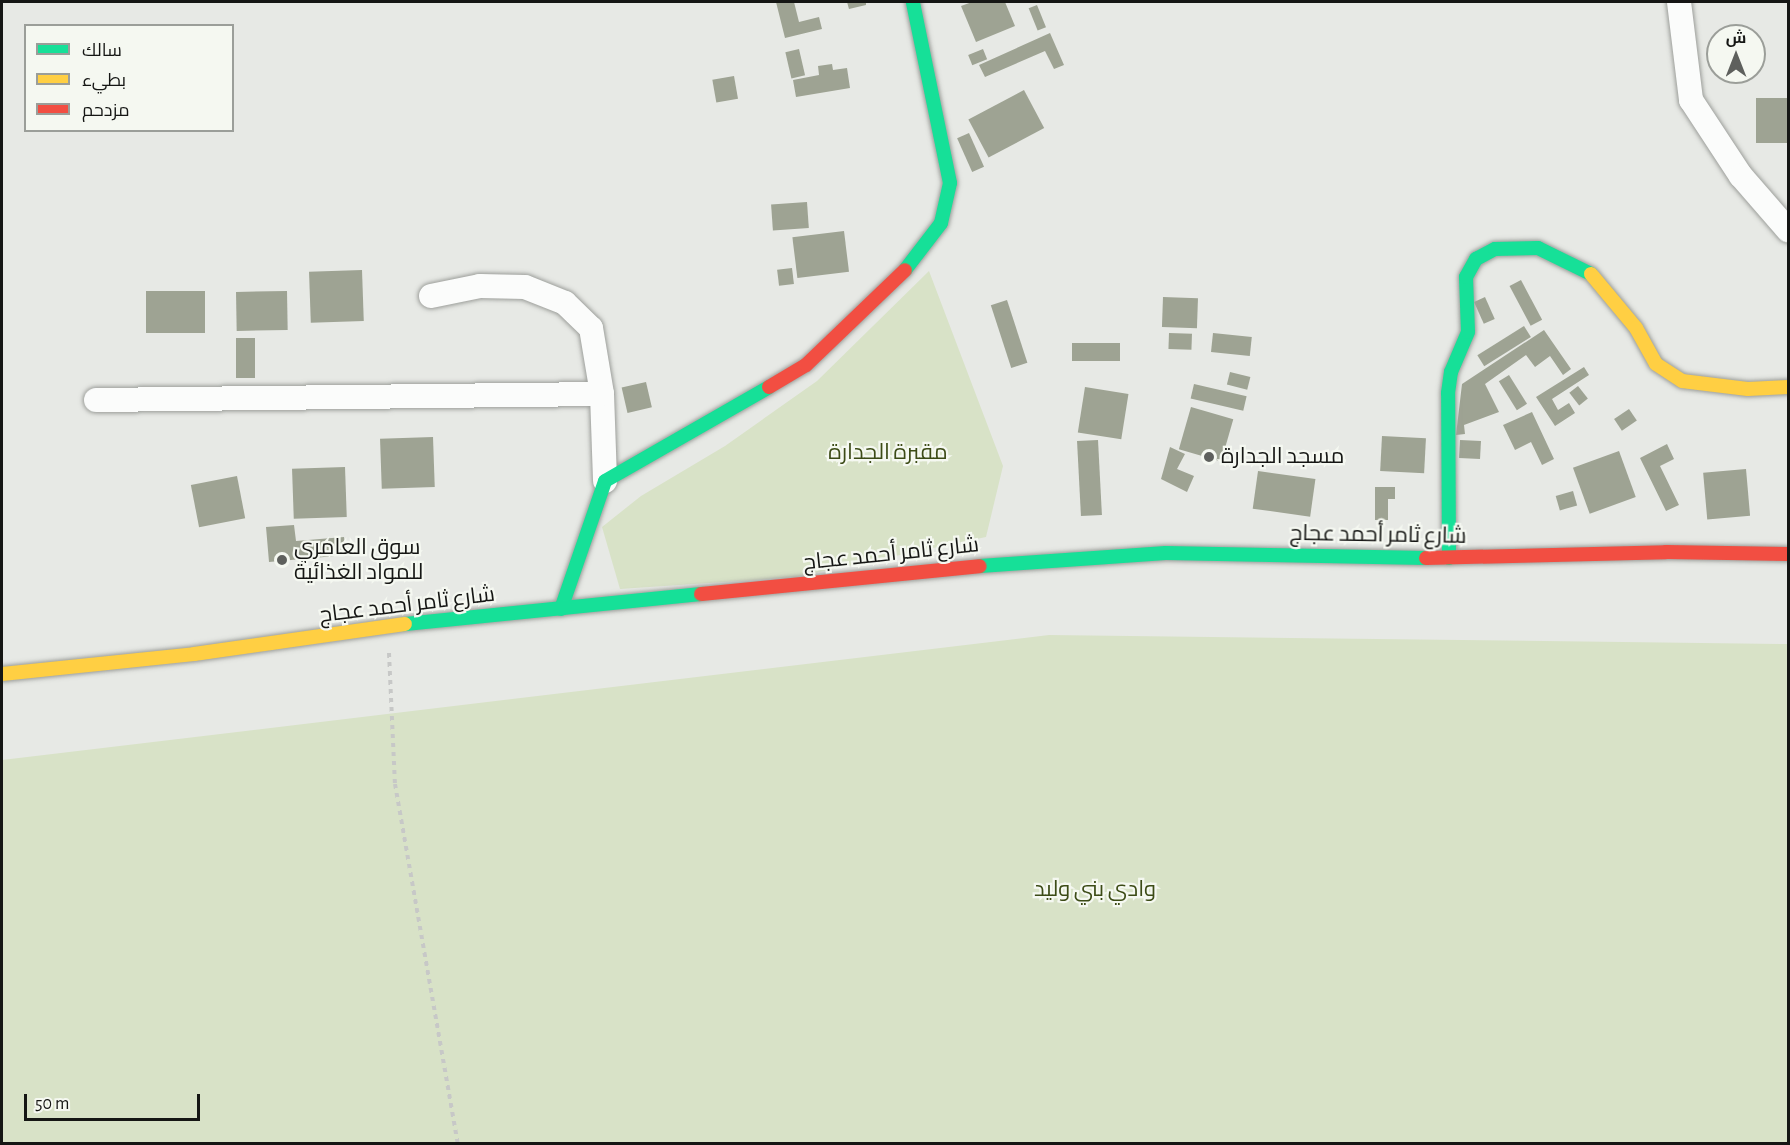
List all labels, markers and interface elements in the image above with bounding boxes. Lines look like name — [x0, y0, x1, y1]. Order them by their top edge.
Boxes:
legend — [24, 24, 234, 132]
north arrow — [1706, 24, 1766, 84]
text: ش — [1726, 30, 1746, 46]
text: سالك — [82, 42, 122, 60]
text: بطيء — [82, 72, 126, 90]
text: مزدحم — [82, 102, 130, 120]
park label: مقبرة الجدارة — [828, 440, 948, 466]
place label: مسجد الجدارة — [1221, 444, 1344, 470]
marker: مسجد الجدارة — [1202, 450, 1216, 464]
street label: شارع ثامر أحمد عجاج — [1289, 520, 1467, 550]
street label: شارع ثامر أحمد عجاج — [802, 532, 980, 576]
place label: سوق العامري للمواد الغذائية — [294, 534, 423, 586]
marker: سوق العامري للمواد الغذائية — [275, 553, 289, 567]
street label: شارع ثامر أحمد عجاج — [318, 581, 496, 629]
park label: وادي بني وليد — [1034, 877, 1156, 903]
scale bar — [27, 1082, 202, 1120]
text: 50 m — [35, 1095, 69, 1113]

